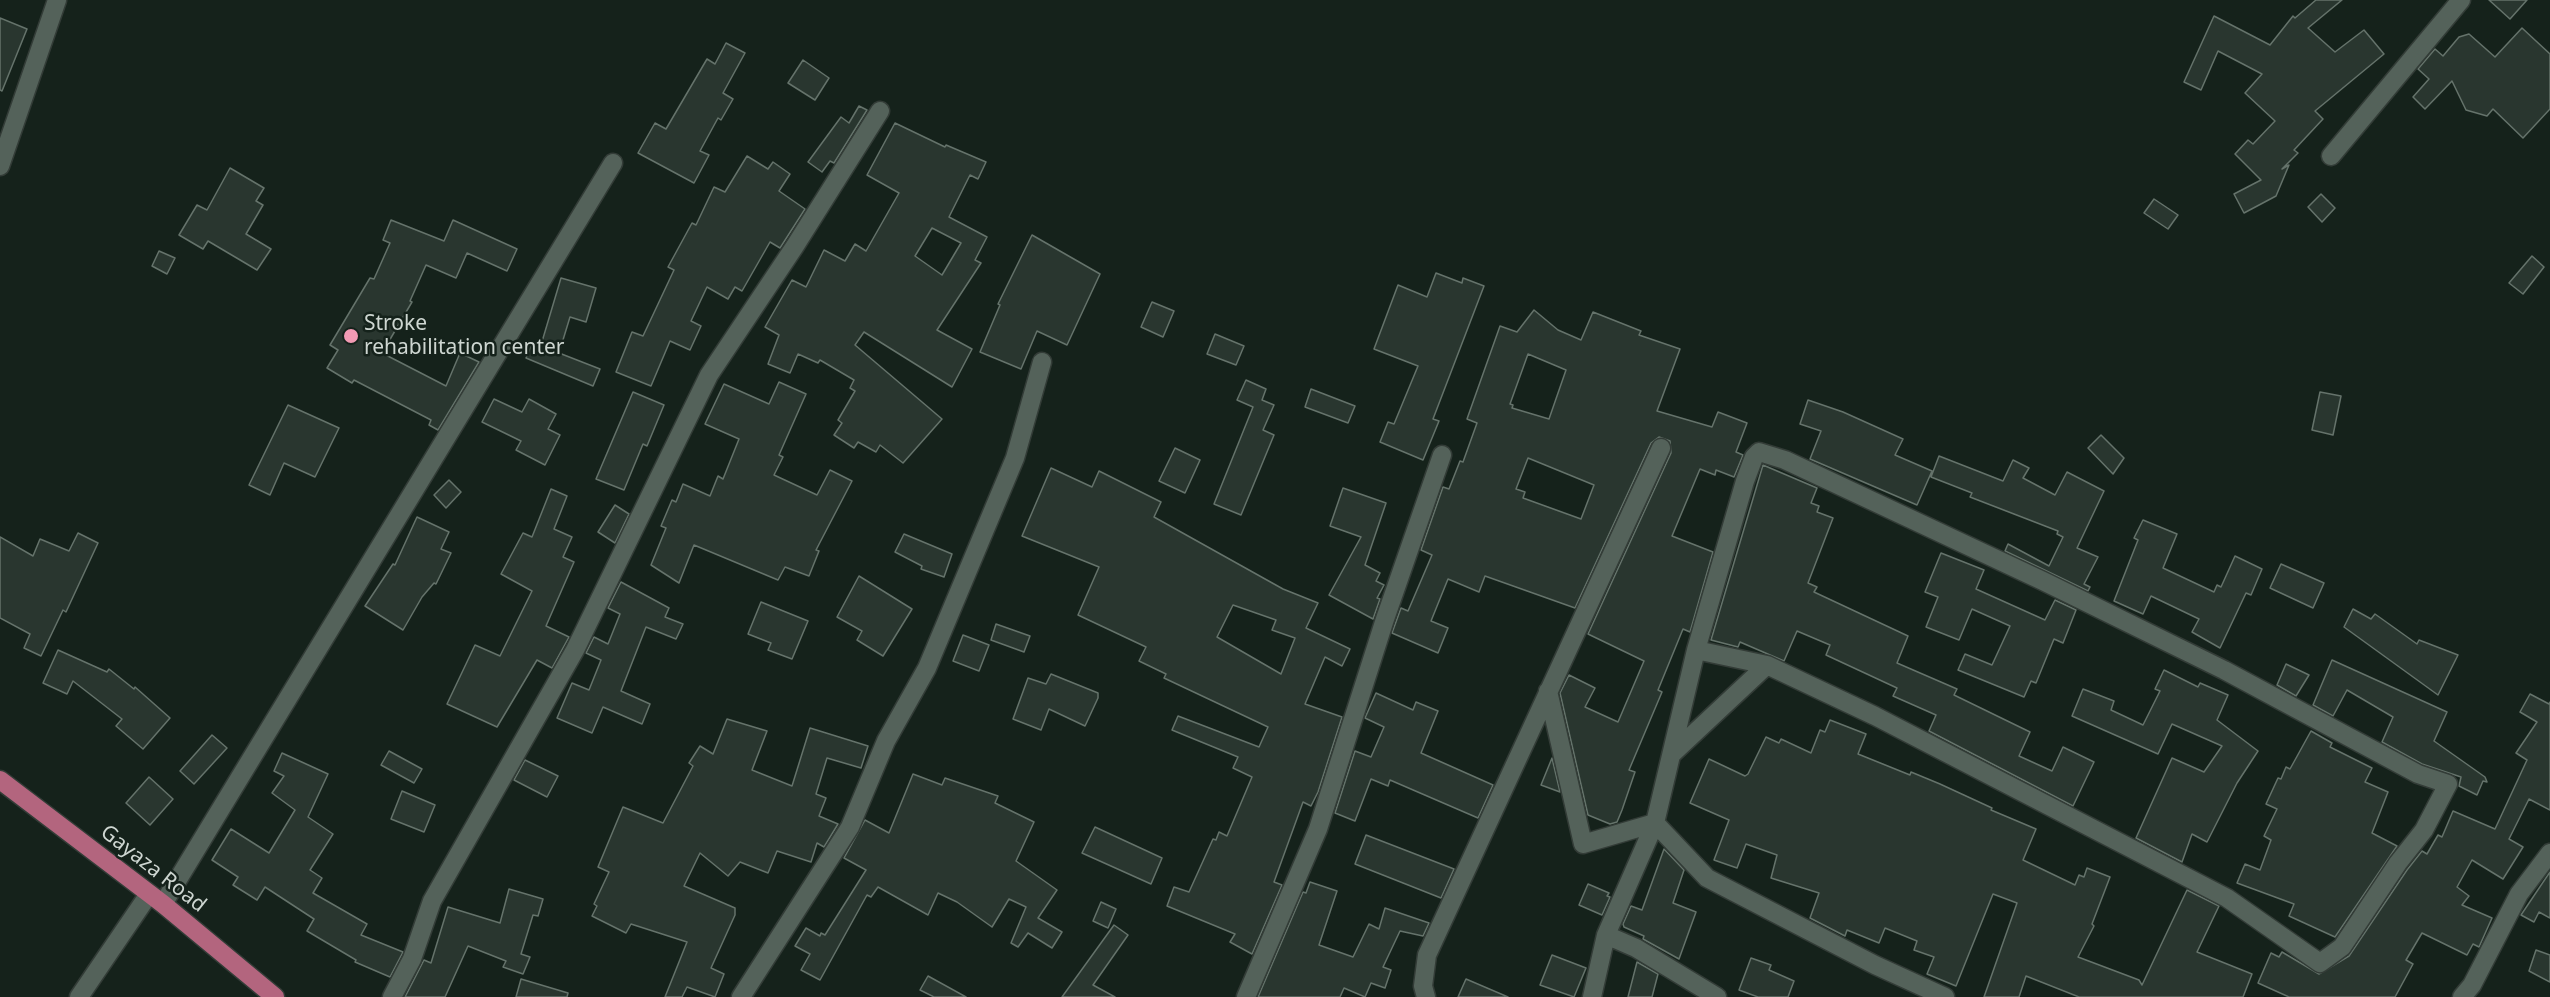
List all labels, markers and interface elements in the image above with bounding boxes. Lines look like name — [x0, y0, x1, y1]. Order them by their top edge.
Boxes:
place label: Stroke rehabilitation center — [364, 311, 565, 361]
marker: Stroke rehabilitation center — [342, 327, 360, 345]
street label: Gayaza Road — [95, 820, 211, 918]

